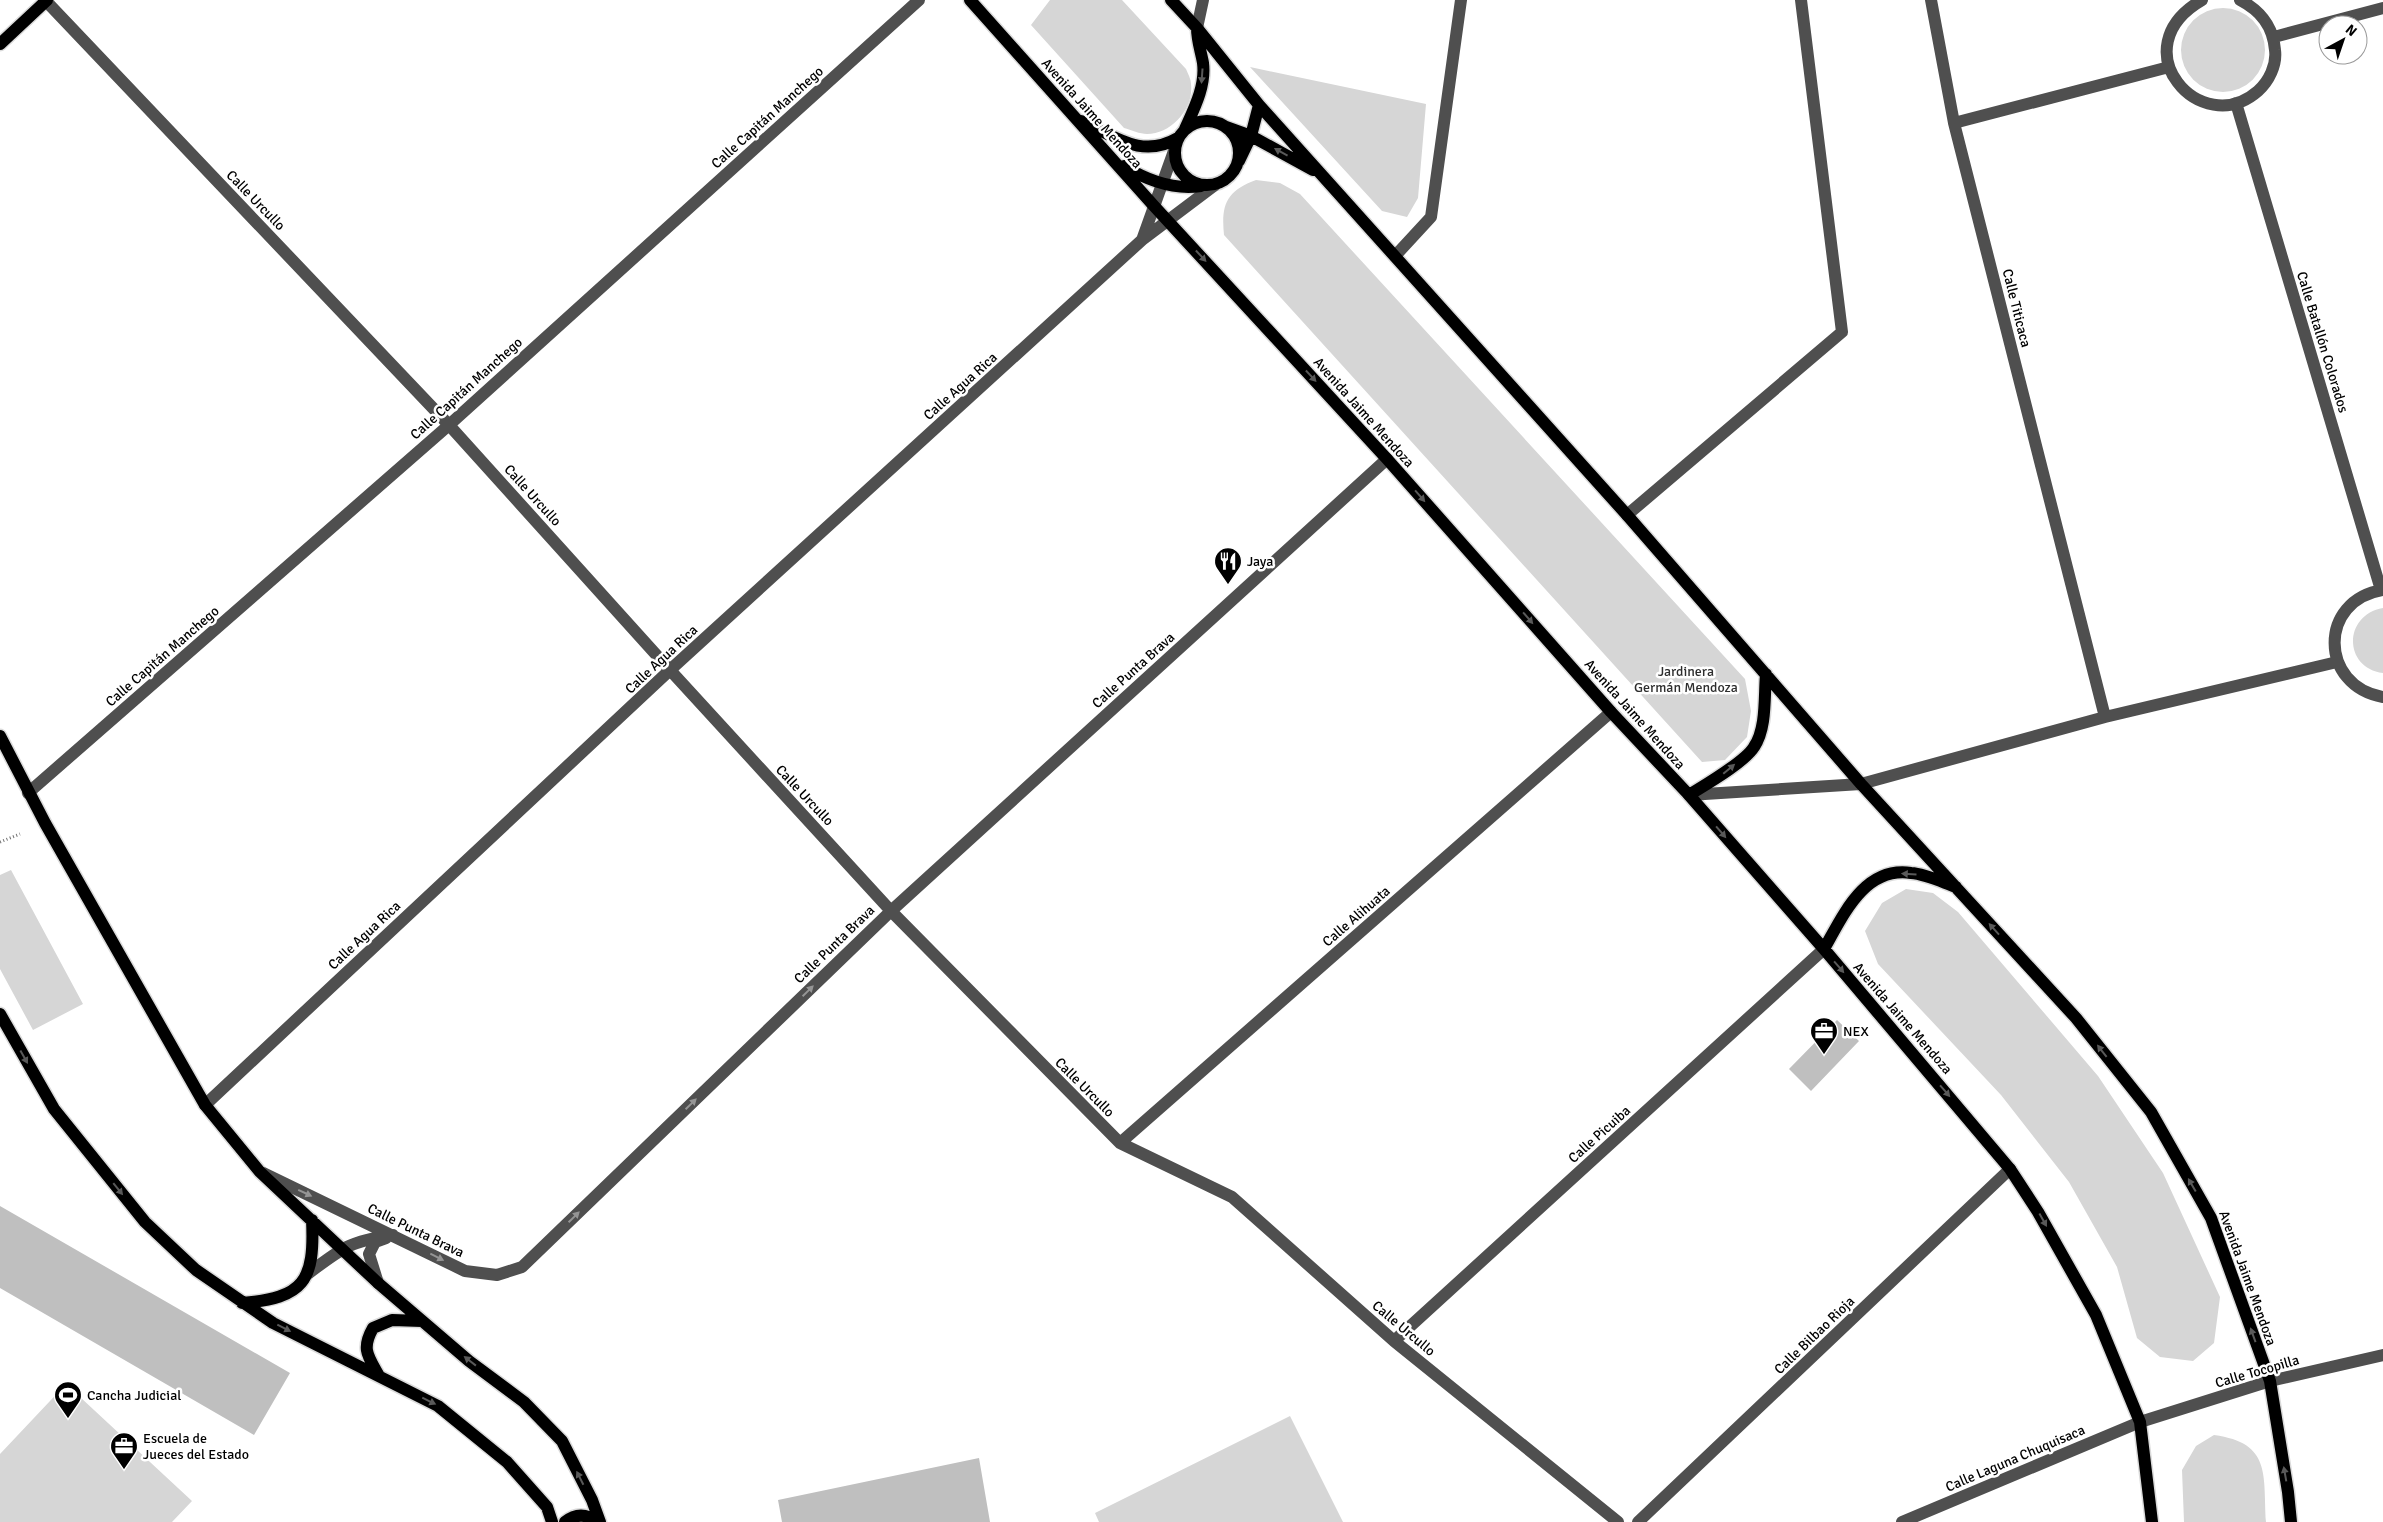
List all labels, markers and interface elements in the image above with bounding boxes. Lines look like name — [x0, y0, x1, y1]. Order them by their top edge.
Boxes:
north arrow — [2318, 15, 2368, 65]
text: N — [2342, 21, 2360, 40]
street label: Avenida Jaime Mendoza — [1038, 55, 1146, 172]
street label: Calle Capitán Manchego — [708, 63, 827, 172]
one-way arrow — [1198, 69, 1206, 85]
one-way arrow — [1274, 148, 1289, 156]
street label: Calle Urcullo — [223, 167, 289, 234]
one-way arrow — [1195, 250, 1207, 262]
street label: Calle Titicaca — [1999, 267, 2034, 349]
street label: Calle Batallón Colorados — [2293, 270, 2352, 415]
street label: Calle Capitán Manchego — [407, 334, 526, 443]
street label: Calle Agua Rica — [920, 349, 1001, 424]
street label: Avenida Jaime Mendoza — [1310, 354, 1418, 471]
one-way arrow — [1305, 369, 1317, 381]
street label: Calle Urcullo — [500, 461, 565, 530]
one-way arrow — [1414, 490, 1425, 502]
restaurant icon: Jaya — [1213, 546, 1243, 585]
place label: Jaya — [1247, 553, 1273, 570]
street label: Calle Capitán Manchego — [102, 602, 223, 710]
one-way arrow — [1522, 611, 1534, 623]
street label: Calle Agua Rica — [622, 621, 701, 697]
street label: Calle Punta Brava — [1089, 629, 1178, 712]
street label: Avenida Jaime Mendoza — [1581, 656, 1689, 773]
park label: Jardinera Germán Mendoza — [1634, 663, 1738, 696]
street label: Calle Urcullo — [772, 761, 837, 829]
one-way arrow — [1723, 763, 1736, 774]
one-way arrow — [1715, 825, 1727, 837]
one-way arrow — [1901, 870, 1917, 878]
street label: Calle Alihuata — [1319, 882, 1394, 950]
street label: Calle Agua Rica — [325, 897, 404, 973]
street label: Calle Punta Brava — [791, 902, 878, 987]
one-way arrow — [1989, 922, 2000, 935]
street label: Avenida Jaime Mendoza — [1849, 959, 1956, 1078]
one-way arrow — [1833, 961, 1845, 973]
one-way arrow — [801, 985, 813, 997]
office icon: NEX — [1809, 1016, 1839, 1055]
place label: NEX — [1843, 1023, 1869, 1040]
one-way arrow — [2096, 1045, 2107, 1058]
one-way arrow — [20, 1049, 28, 1064]
street label: Calle Urcullo — [1051, 1054, 1118, 1121]
one-way arrow — [1939, 1084, 1950, 1097]
one-way arrow — [684, 1098, 696, 1110]
street label: Calle Picuiba — [1565, 1102, 1634, 1167]
one-way arrow — [2188, 1179, 2197, 1192]
one-way arrow — [113, 1182, 124, 1195]
one-way arrow — [297, 1188, 312, 1197]
street label: Calle Punta Brava — [365, 1200, 467, 1261]
street label: Avenida Jaime Mendoza — [2215, 1208, 2280, 1348]
one-way arrow — [568, 1211, 580, 1223]
one-way arrow — [2038, 1213, 2047, 1227]
one-way arrow — [430, 1253, 444, 1261]
street label: Calle Bilbao Rioja — [1771, 1293, 1858, 1378]
street label: Calle Urcullo — [1369, 1297, 1439, 1360]
one-way arrow — [277, 1324, 291, 1332]
one-way arrow — [2249, 1328, 2256, 1343]
street label: Calle Tocopilla — [2213, 1351, 2301, 1392]
one-way arrow — [464, 1356, 477, 1367]
sports icon: Cancha Judicial — [53, 1380, 83, 1419]
place label: Cancha Judicial — [87, 1387, 181, 1404]
one-way arrow — [422, 1397, 436, 1405]
street label: Calle Laguna Chuquisaca — [1943, 1421, 2088, 1496]
place label: Escuela de Jueces del Estado — [143, 1430, 249, 1463]
office icon: Escuela de Jueces del Estado — [109, 1431, 139, 1470]
one-way arrow — [2281, 1465, 2289, 1481]
one-way arrow — [576, 1470, 584, 1485]

